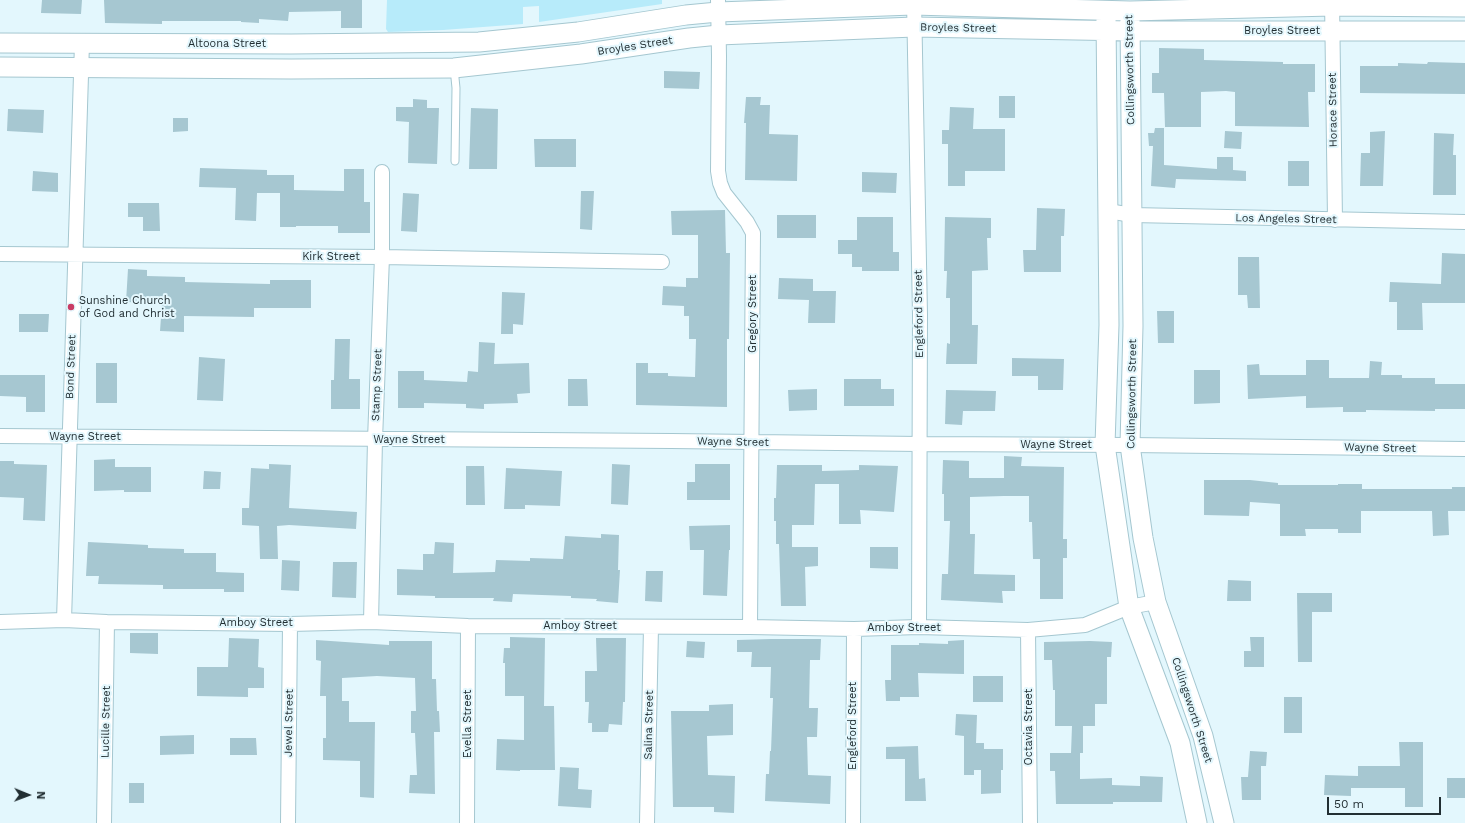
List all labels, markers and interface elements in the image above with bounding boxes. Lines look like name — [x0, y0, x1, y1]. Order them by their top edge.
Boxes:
street label: Collingsworth Street — [1122, 15, 1138, 125]
street label: Broyles Street — [920, 21, 996, 35]
street label: Broyles Street — [1244, 24, 1320, 38]
street label: Broyles Street — [596, 34, 674, 58]
street label: Altoona Street — [188, 37, 266, 51]
street label: Horace Street — [1326, 73, 1340, 147]
street label: Los Angeles Street — [1235, 212, 1337, 226]
street label: Kirk Street — [302, 250, 360, 264]
street label: Engleford Street — [912, 270, 926, 358]
street label: Gregory Street — [746, 275, 760, 353]
place label: Sunshine Church of God and Christ — [79, 294, 175, 320]
marker: Sunshine Church of God and Christ — [66, 302, 76, 312]
street label: Bond Street — [63, 335, 79, 399]
street label: Collingsworth Street — [1124, 339, 1140, 449]
street label: Stamp Street — [369, 349, 385, 421]
street label: Wayne Street — [49, 430, 121, 444]
street label: Wayne Street — [373, 433, 445, 447]
street label: Wayne Street — [697, 435, 769, 449]
street label: Wayne Street — [1020, 438, 1092, 452]
street label: Wayne Street — [1344, 441, 1416, 455]
street label: Amboy Street — [219, 616, 293, 630]
street label: Amboy Street — [543, 619, 617, 633]
street label: Amboy Street — [867, 621, 941, 635]
street label: Collingsworth Street — [1169, 656, 1215, 764]
street label: Engleford Street — [846, 682, 860, 770]
street label: Lucille Street — [99, 686, 113, 758]
street label: Jewel Street — [282, 689, 296, 757]
street label: Octavia Street — [1022, 689, 1036, 765]
street label: Evella Street — [461, 690, 475, 758]
street label: Salina Street — [642, 690, 656, 760]
north arrow — [8, 775, 48, 815]
scale bar — [1329, 789, 1443, 815]
text: N — [34, 791, 47, 799]
text: 50 m — [1334, 797, 1364, 811]

